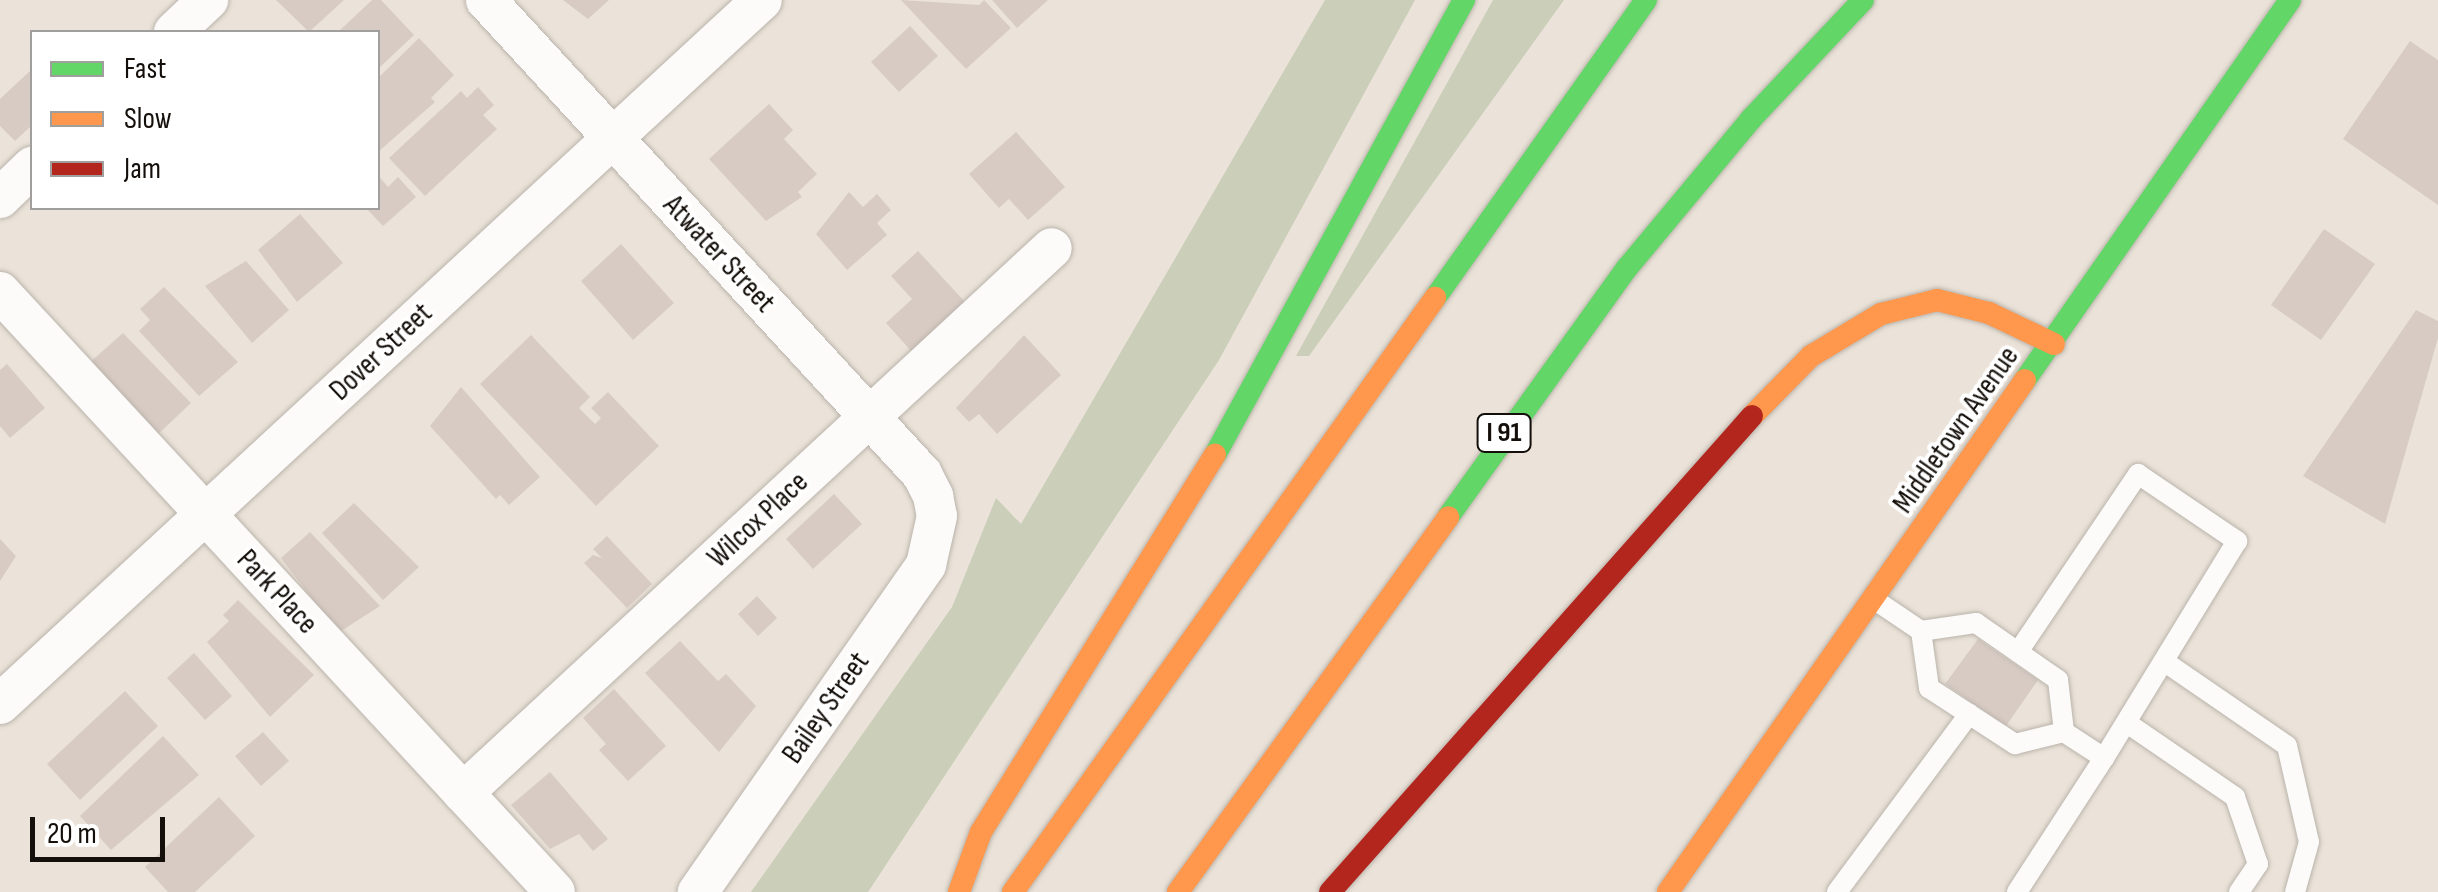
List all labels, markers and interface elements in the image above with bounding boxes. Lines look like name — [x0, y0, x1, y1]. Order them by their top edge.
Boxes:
legend — [30, 30, 380, 210]
text: Fast — [124, 51, 166, 87]
text: Slow — [124, 101, 172, 137]
text: Jam — [124, 151, 161, 187]
street label: Atwater Street — [655, 188, 783, 320]
street label: Dover Street — [322, 296, 440, 408]
street label: Middletown Avenue — [1885, 340, 2027, 520]
road number: I 91 — [1476, 410, 1532, 456]
street label: Wilcox Place — [700, 464, 816, 576]
street label: Park Place — [229, 542, 325, 642]
street label: Bailey Street — [775, 645, 877, 771]
scale bar — [35, 797, 170, 859]
text: 20 m — [47, 816, 97, 852]

